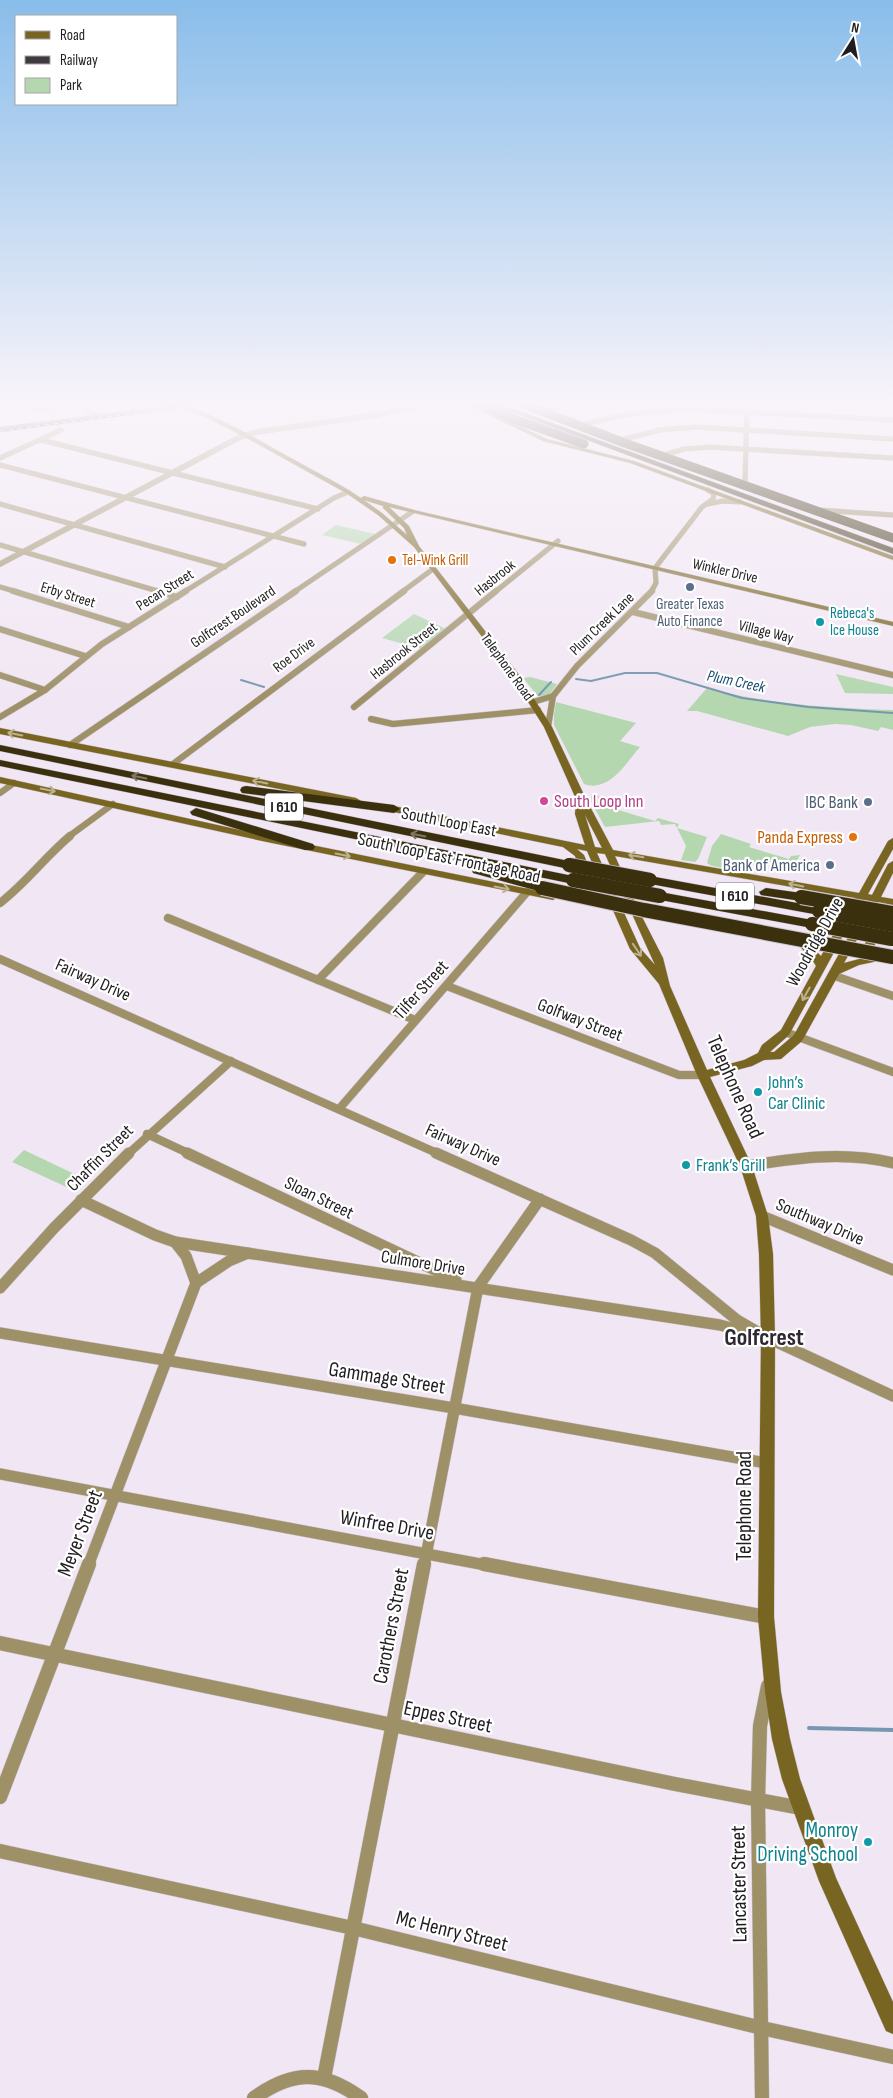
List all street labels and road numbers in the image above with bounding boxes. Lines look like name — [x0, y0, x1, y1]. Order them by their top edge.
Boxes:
street label: Winkler Drive — [691, 554, 759, 588]
street label: Hasbrook — [471, 556, 520, 600]
street label: Pecan Street — [133, 565, 198, 615]
street label: Erby Street — [38, 578, 98, 612]
street label: Golfcrest Boulevard — [187, 582, 279, 652]
street label: Plum Creek Lane — [566, 588, 638, 660]
street label: Village Way — [737, 616, 796, 648]
street label: Hasbrook Street — [366, 618, 442, 684]
street label: Telephone Road — [476, 630, 538, 704]
street label: Roe Drive — [269, 633, 319, 677]
road number: I 610 — [265, 794, 303, 820]
street label: South Loop East — [400, 802, 499, 842]
street label: South Loop East Frontage Road — [356, 828, 542, 888]
road number: I 610 — [716, 882, 754, 909]
street label: Woodridge Drive — [782, 894, 848, 990]
street label: Fairway Drive — [52, 954, 134, 1006]
street label: Tilfer Street — [389, 956, 453, 1024]
street label: Golfway Street — [534, 994, 626, 1046]
street label: Telephone Road — [701, 1032, 769, 1142]
street label: Fairway Drive — [422, 1119, 504, 1171]
street label: Chaffin Street — [62, 1120, 138, 1196]
street label: Sloan Street — [281, 1172, 357, 1224]
street label: Southway Drive — [773, 1194, 867, 1250]
street label: Culmore Drive — [379, 1246, 467, 1280]
street label: Gammage Street — [327, 1356, 447, 1400]
street label: Telephone Road — [732, 1451, 757, 1561]
street label: Meyer Street — [52, 1486, 108, 1580]
street label: Winfree Drive — [338, 1504, 436, 1546]
street label: Carothers Street — [368, 1566, 414, 1686]
street label: Eppes Street — [402, 1695, 494, 1739]
street label: Lancaster Street — [725, 1825, 753, 1943]
street label: Mc Henry Street — [394, 1905, 510, 1957]

